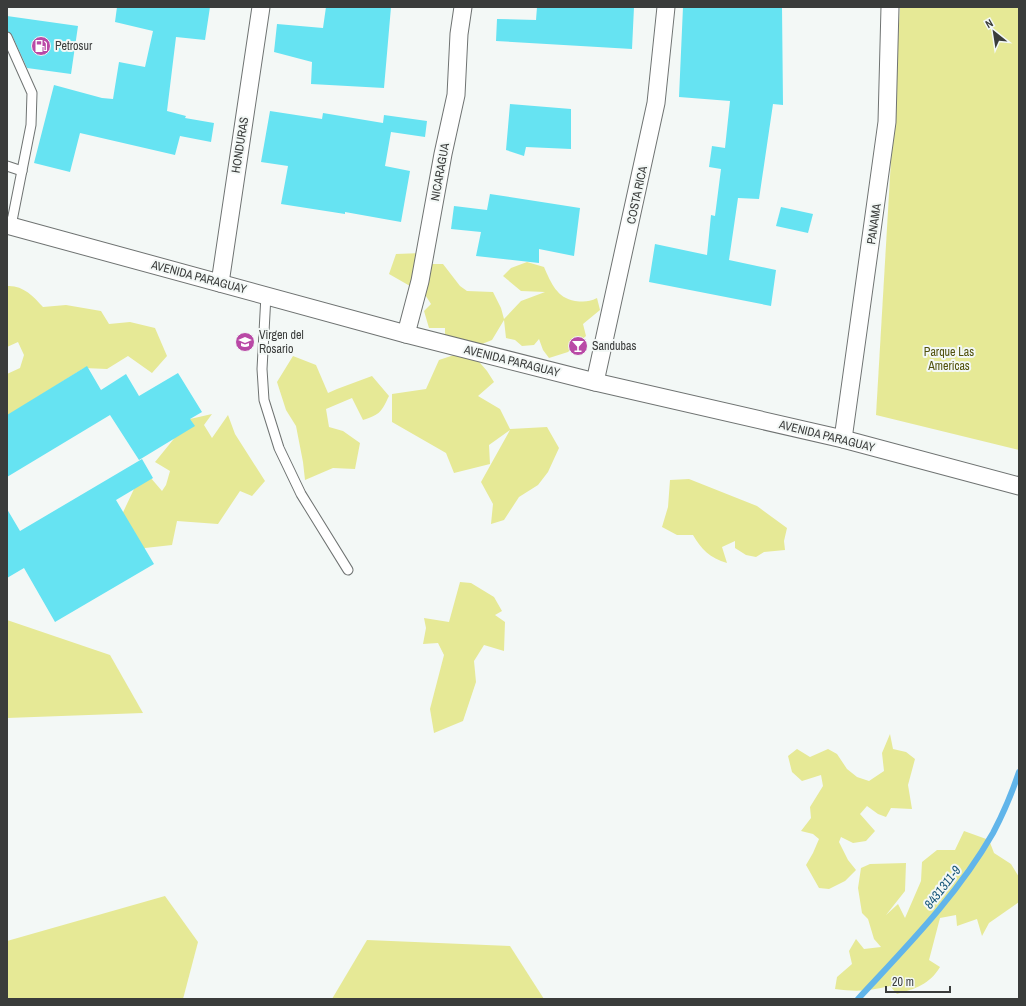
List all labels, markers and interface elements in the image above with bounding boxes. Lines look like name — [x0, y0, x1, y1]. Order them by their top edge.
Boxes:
north arrow — [974, 12, 1014, 52]
text: N — [983, 16, 995, 31]
fuel station icon: Petrosur — [30, 35, 52, 57]
place label: Petrosur — [55, 38, 93, 54]
street label: HONDURAS — [228, 116, 252, 174]
street label: NICARAGUA — [427, 141, 453, 202]
street label: COSTA RICA — [623, 164, 651, 225]
street label: PANAMA — [863, 202, 885, 245]
street label: AVENIDA PARAGUAY — [149, 256, 249, 298]
place label: Virgen del Rosario — [259, 327, 304, 357]
school or university icon: Virgen del Rosario — [234, 331, 256, 353]
bar icon: Sandubas — [567, 335, 589, 357]
place label: Sandubas — [592, 338, 636, 354]
street label: AVENIDA PARAGUAY — [462, 341, 562, 381]
park label: Parque Las Americas — [924, 344, 974, 374]
street label: AVENIDA PARAGUAY — [777, 416, 877, 456]
water label: 8431311-9 — [920, 862, 965, 912]
scale bar — [886, 968, 950, 994]
text: 20 m — [892, 974, 914, 990]

